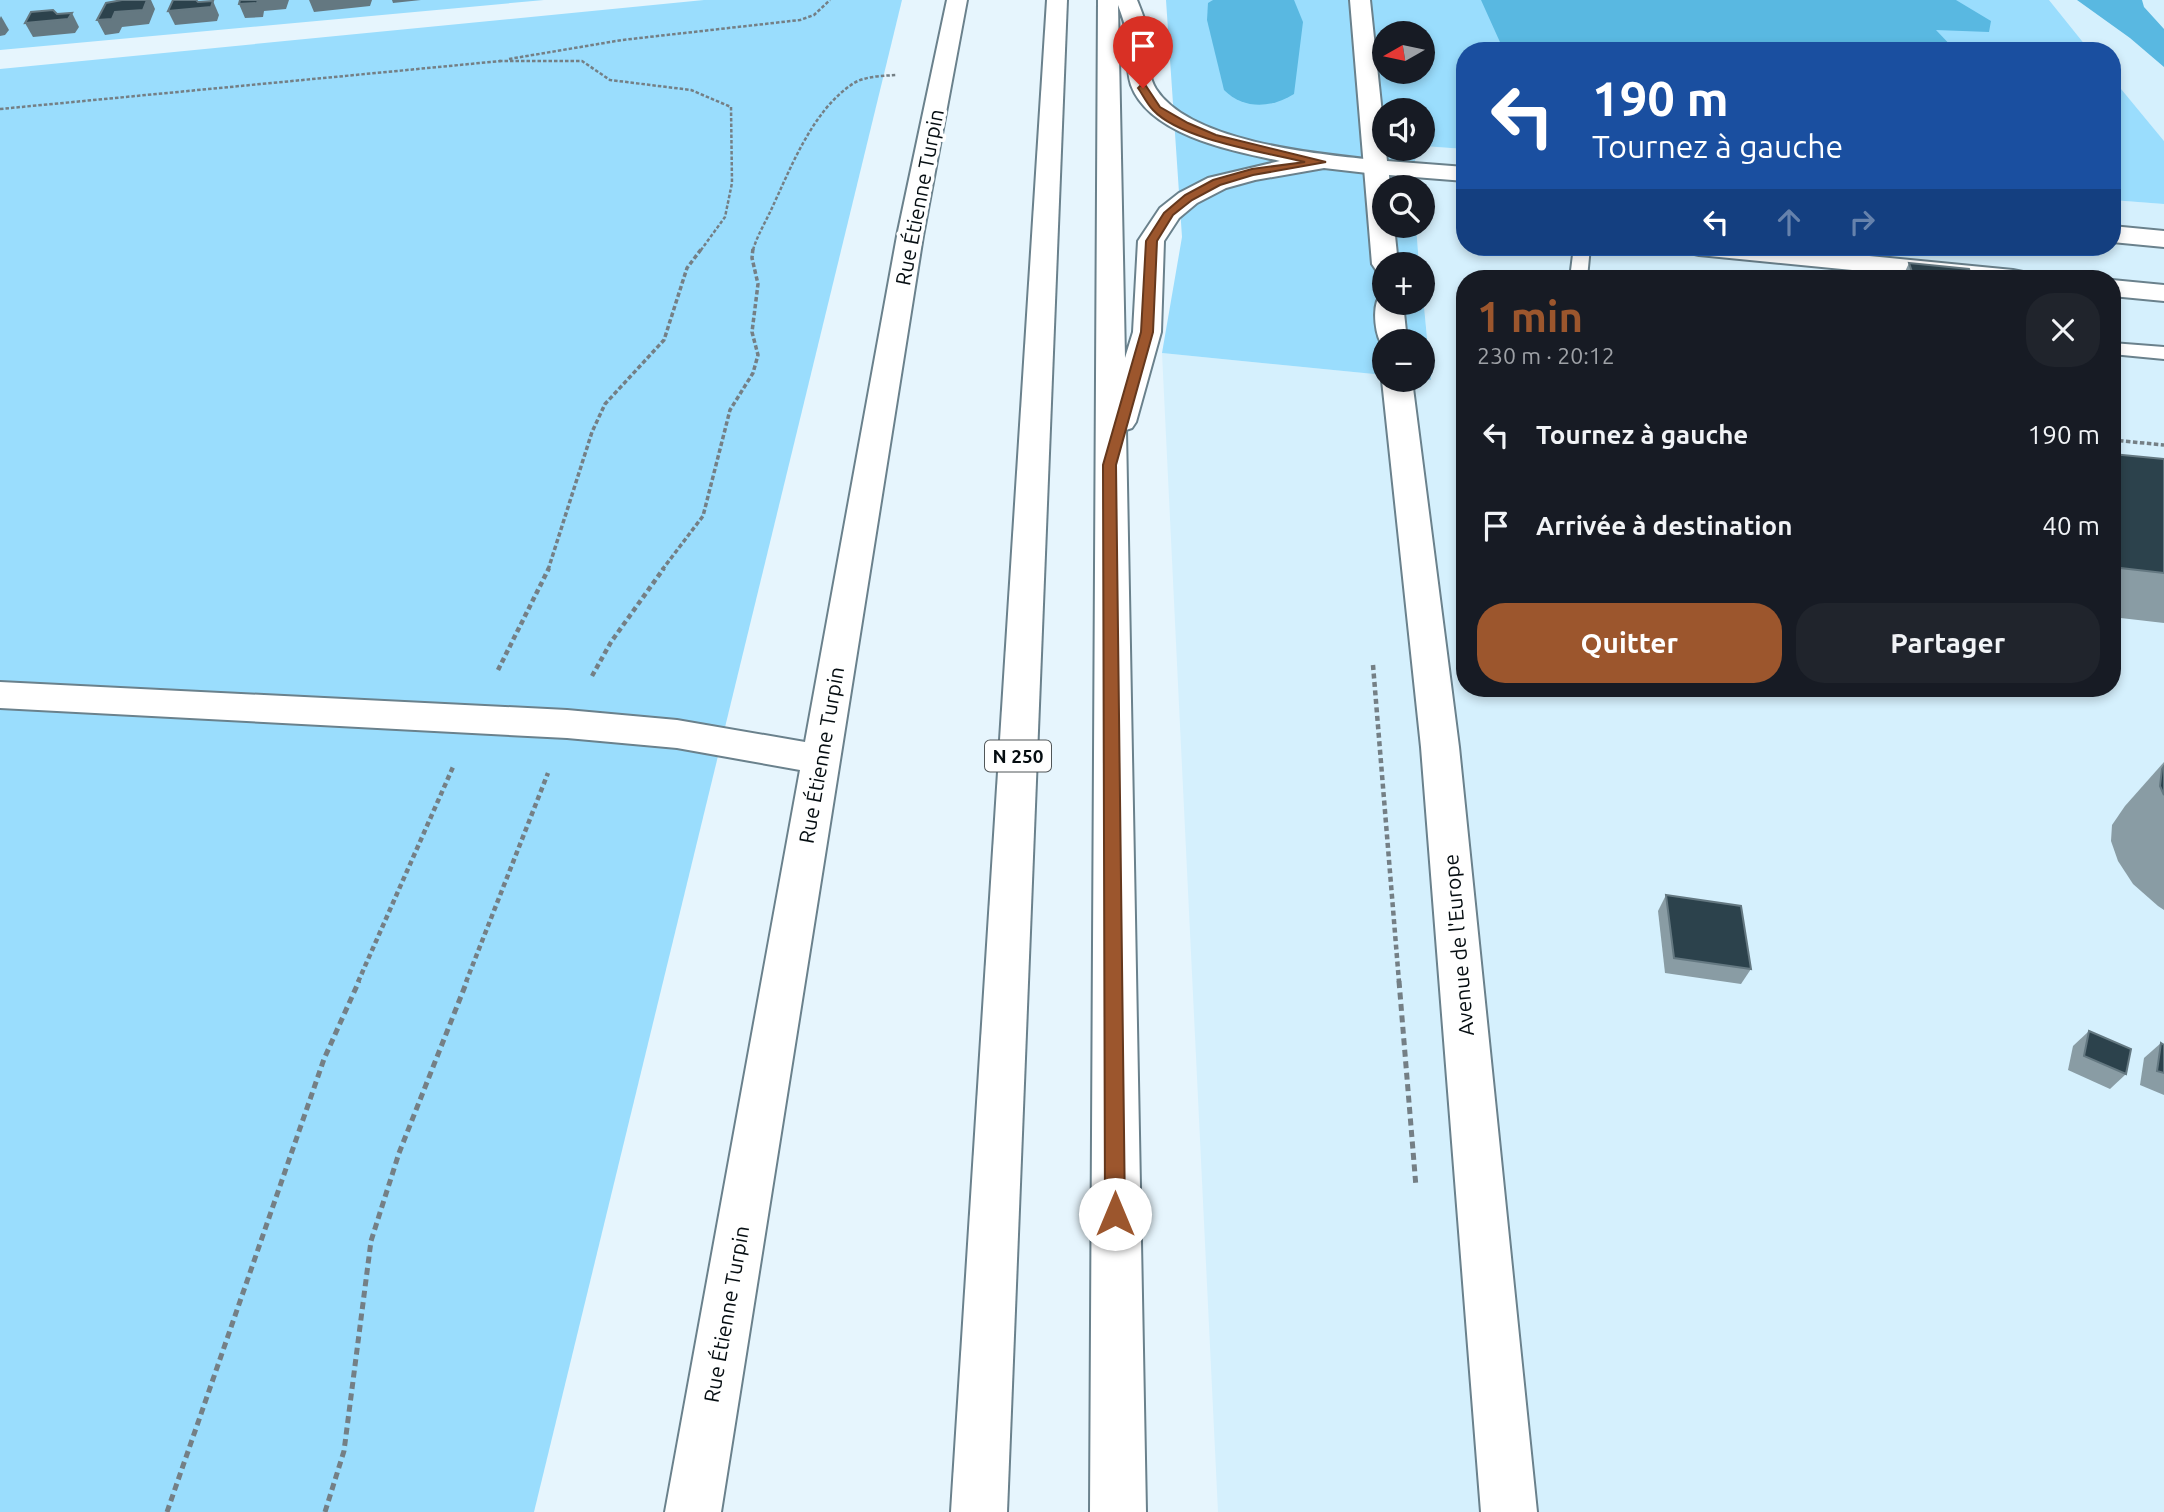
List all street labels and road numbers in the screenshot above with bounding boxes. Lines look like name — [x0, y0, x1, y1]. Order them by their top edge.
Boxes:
street label: Rue Étienne Turpin — [890, 107, 948, 287]
street label: Rue Étienne Turpin — [794, 665, 848, 845]
road number: N 250 — [985, 740, 1051, 772]
street label: Avenue de l'Europe — [1438, 853, 1478, 1037]
street label: Rue Étienne Turpin — [699, 1224, 753, 1404]

